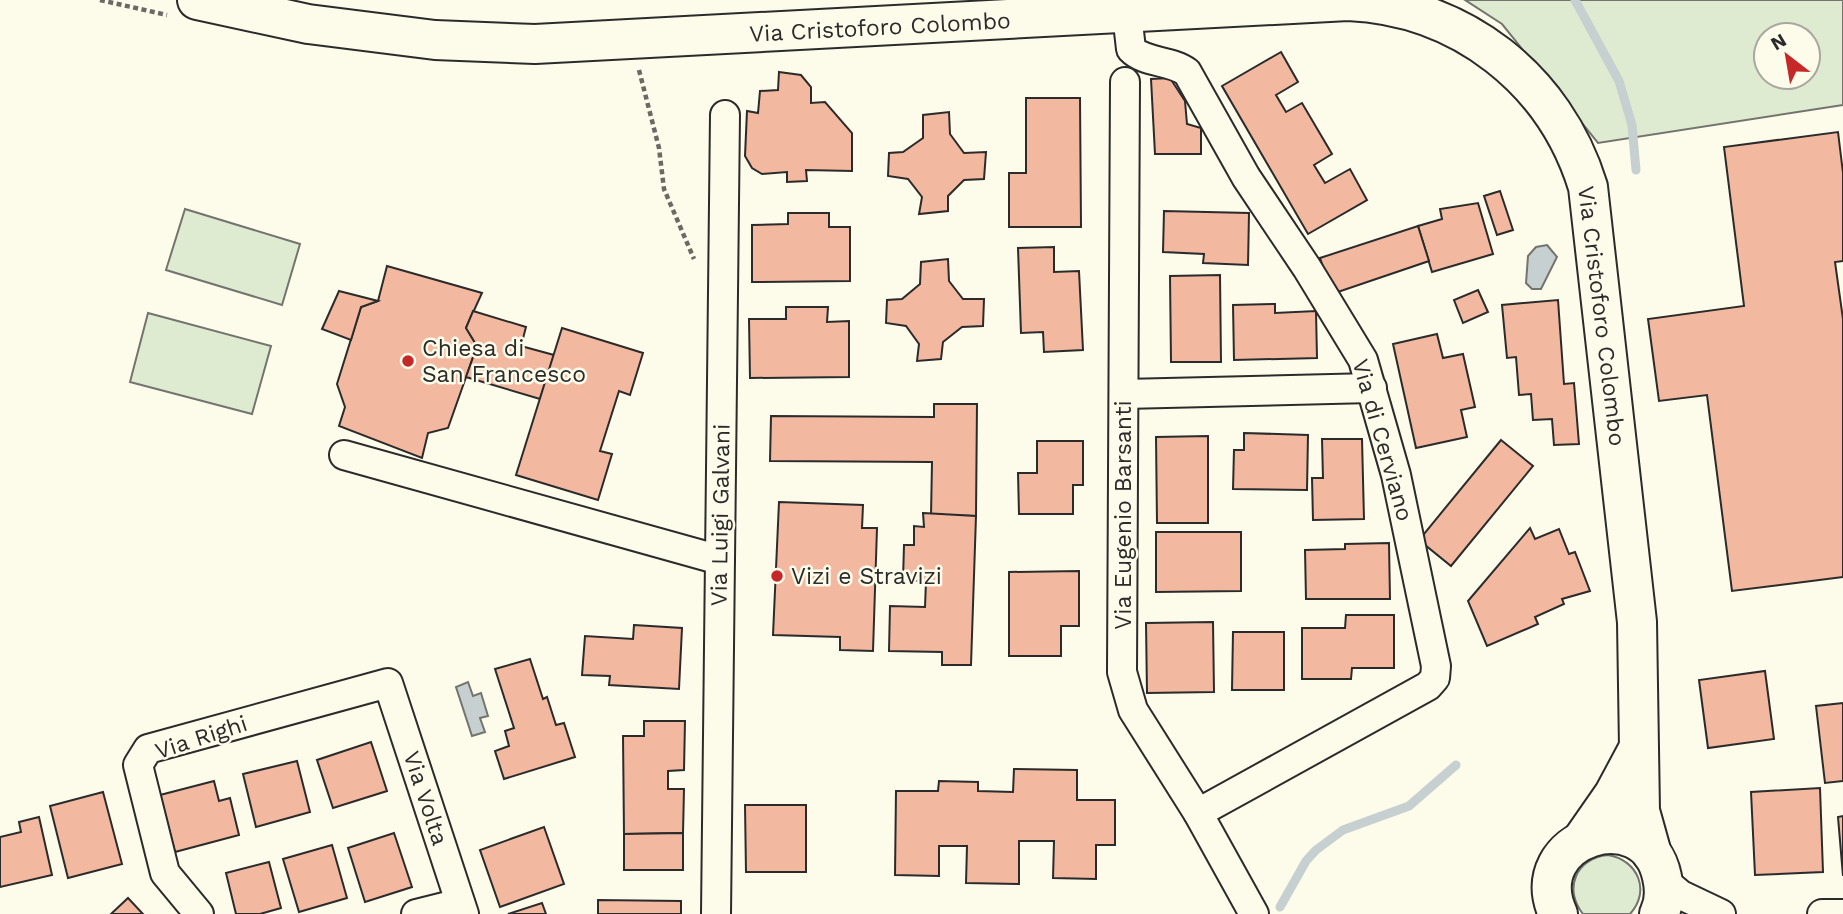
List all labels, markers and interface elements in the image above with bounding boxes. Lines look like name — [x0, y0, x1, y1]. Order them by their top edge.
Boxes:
street label: Via Cristoforo Colombo — [749, 7, 1011, 48]
north arrow — [1752, 21, 1822, 91]
text: N — [1767, 28, 1790, 55]
street label: Via Cristoforo Colombo — [1572, 185, 1631, 448]
place label: Chiesa di San Francesco — [422, 335, 586, 388]
marker: Chiesa di San Francesco — [400, 353, 416, 369]
street label: Via di Cerviano — [1346, 356, 1419, 524]
street label: Via Eugenio Barsanti — [1110, 400, 1137, 630]
street label: Via Luigi Galvani — [705, 423, 736, 607]
place label: Vizi e Stravizi — [791, 563, 942, 590]
marker: Vizi e Stravizi — [769, 568, 785, 584]
street label: Via Righi — [152, 710, 251, 765]
street label: Via Volta — [398, 748, 453, 849]

